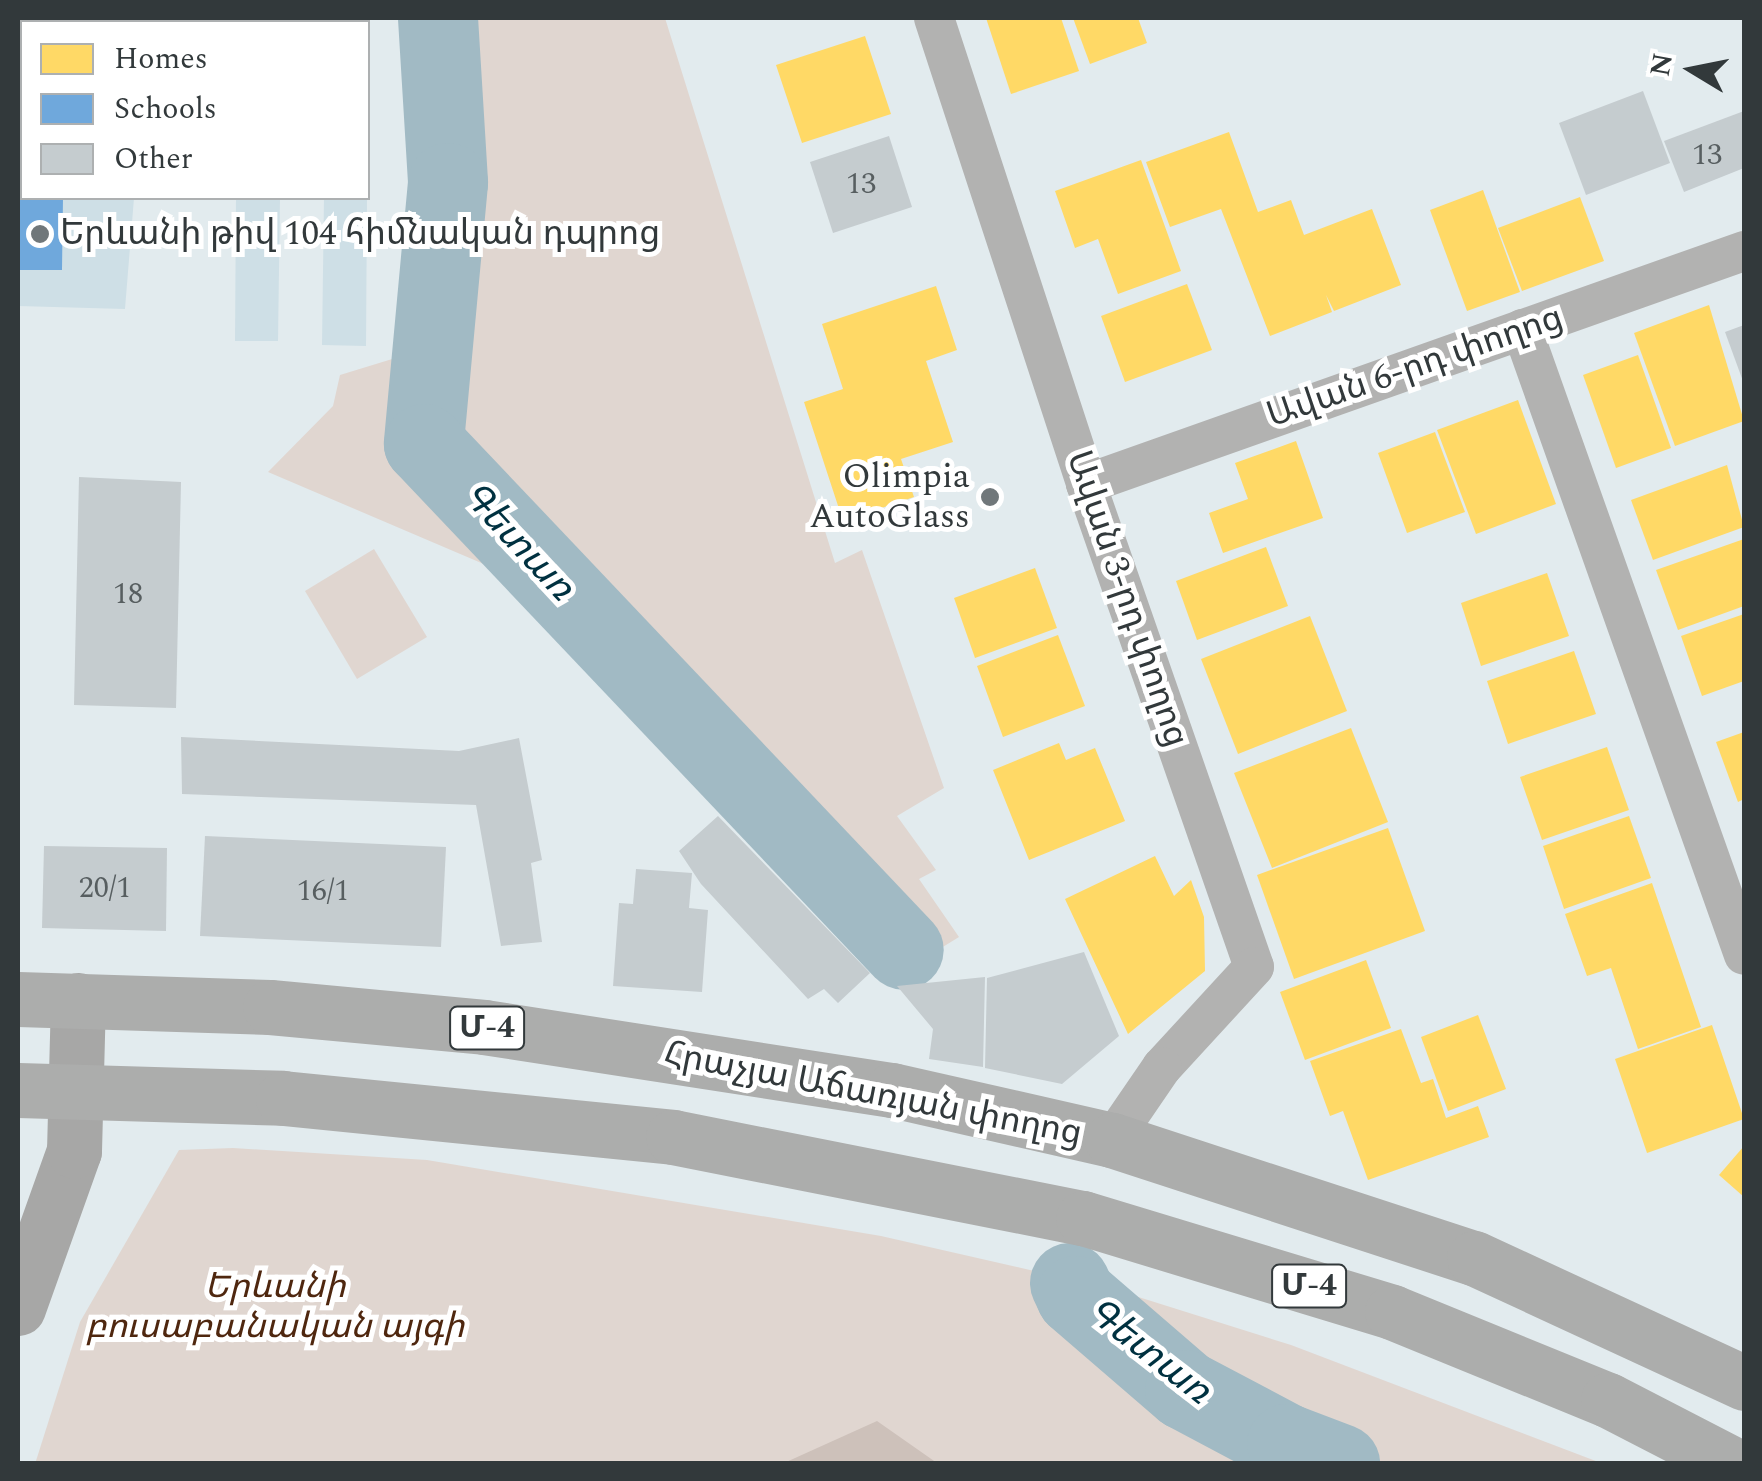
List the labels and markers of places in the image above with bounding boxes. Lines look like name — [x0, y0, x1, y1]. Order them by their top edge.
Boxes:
place label: Երևանի թիվ 104 հիմնական դպրոց — [60, 213, 660, 255]
marker: Երևանի թիվ 104 հիմնական դպրոց — [29, 223, 51, 245]
place label: Olimpia AutoGlass — [809, 456, 970, 538]
marker: Olimpia AutoGlass — [979, 486, 1001, 508]

